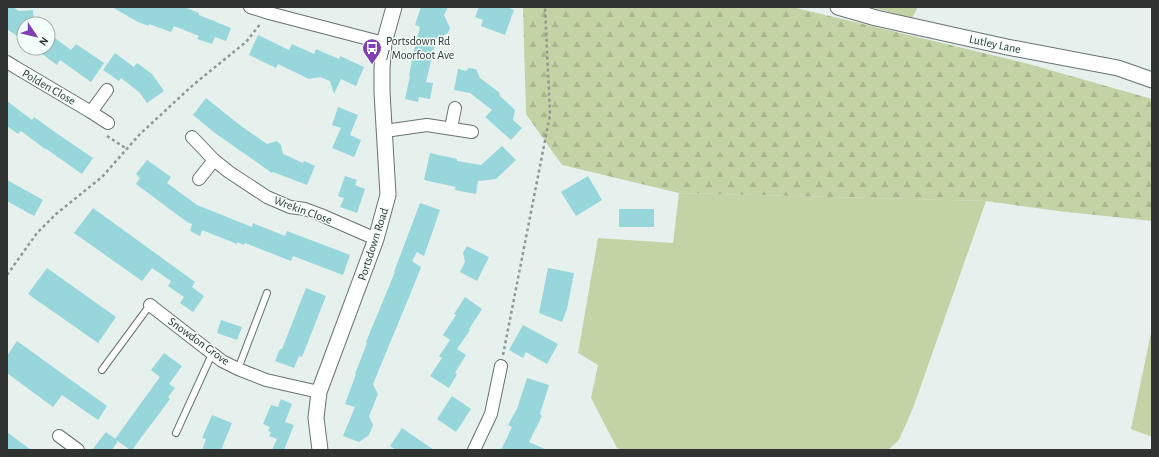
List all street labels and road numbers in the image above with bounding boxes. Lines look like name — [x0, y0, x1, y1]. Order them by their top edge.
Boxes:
street label: Lutley Lane — [968, 33, 1022, 56]
street label: Polden Close — [20, 67, 78, 107]
street label: Wrekin Close — [272, 194, 334, 226]
street label: Portsdown Road — [356, 206, 390, 282]
street label: Snowdon Grove — [166, 315, 232, 367]

